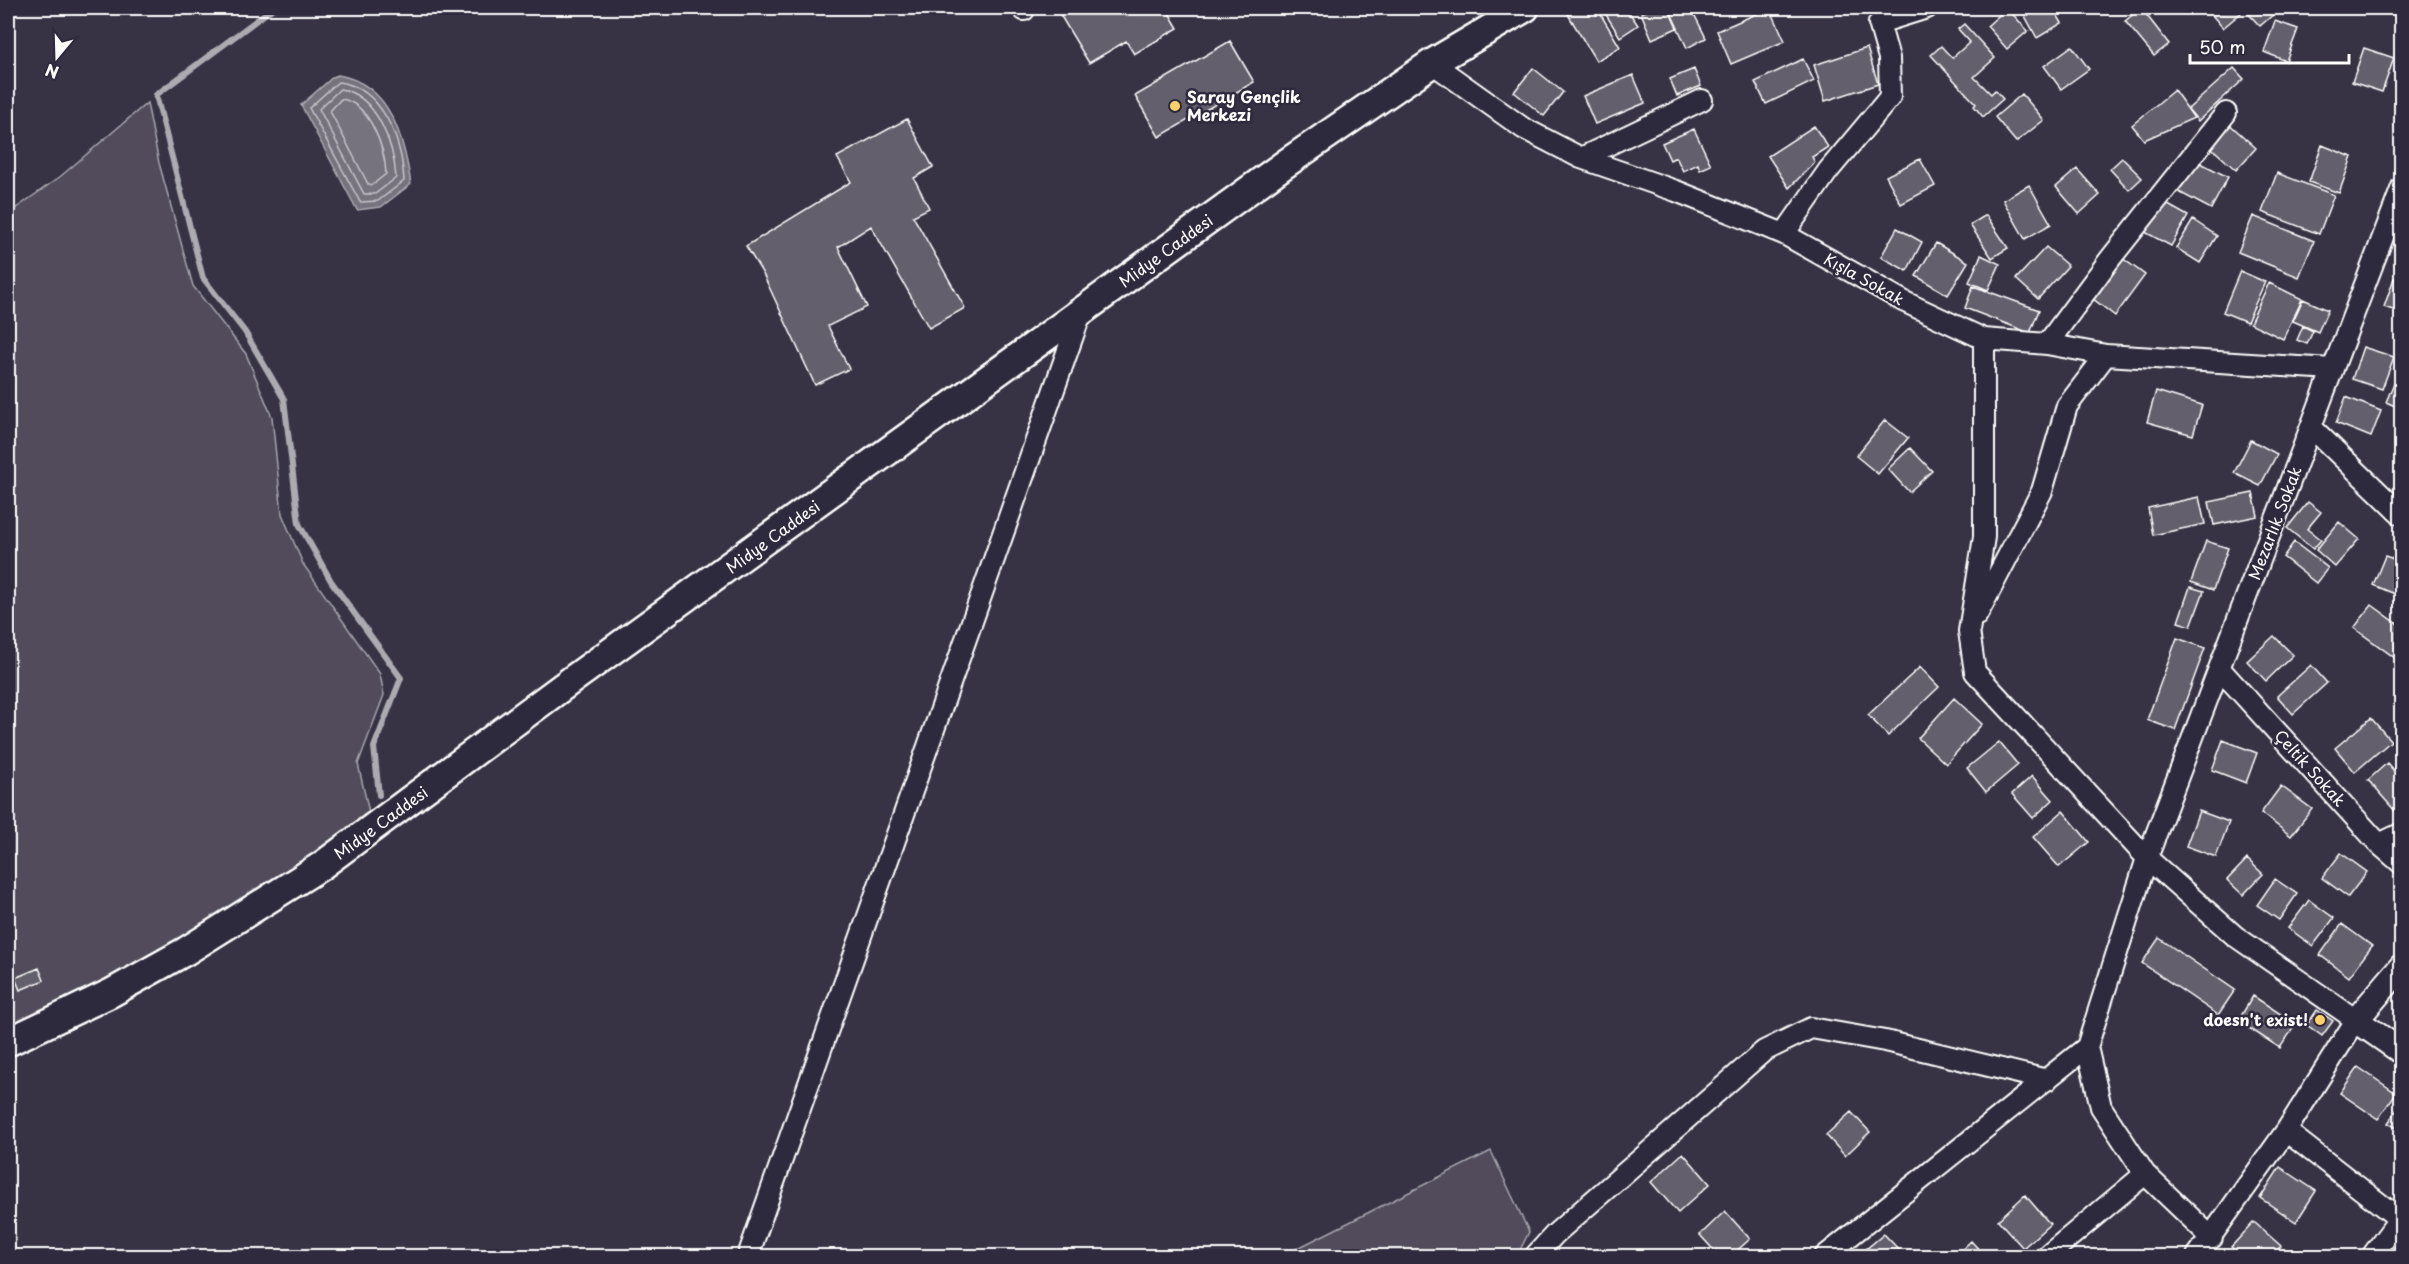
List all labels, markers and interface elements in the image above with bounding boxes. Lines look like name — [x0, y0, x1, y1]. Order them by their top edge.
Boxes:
north arrow — [27, 27, 87, 87]
scale bar — [2190, 27, 2349, 65]
text: 50 m — [2199, 33, 2246, 60]
text: N — [42, 59, 62, 86]
place label: Saray Gençlik Merkezi — [1187, 84, 1301, 126]
marker: Saray Gençlik Merkezi — [1168, 99, 1182, 113]
street label: Midye Caddesi — [1113, 208, 1217, 293]
street label: Kışla Sokak — [1820, 246, 1909, 310]
street label: Mezarlık Sokak — [2241, 462, 2307, 583]
street label: Midye Caddesi — [720, 494, 824, 579]
street label: Çeltik Sokak — [2270, 723, 2352, 811]
street label: Midye Caddesi — [328, 780, 432, 865]
place label: doesn't exist! — [2203, 1007, 2308, 1031]
marker: doesn't exist! — [2313, 1013, 2327, 1027]

